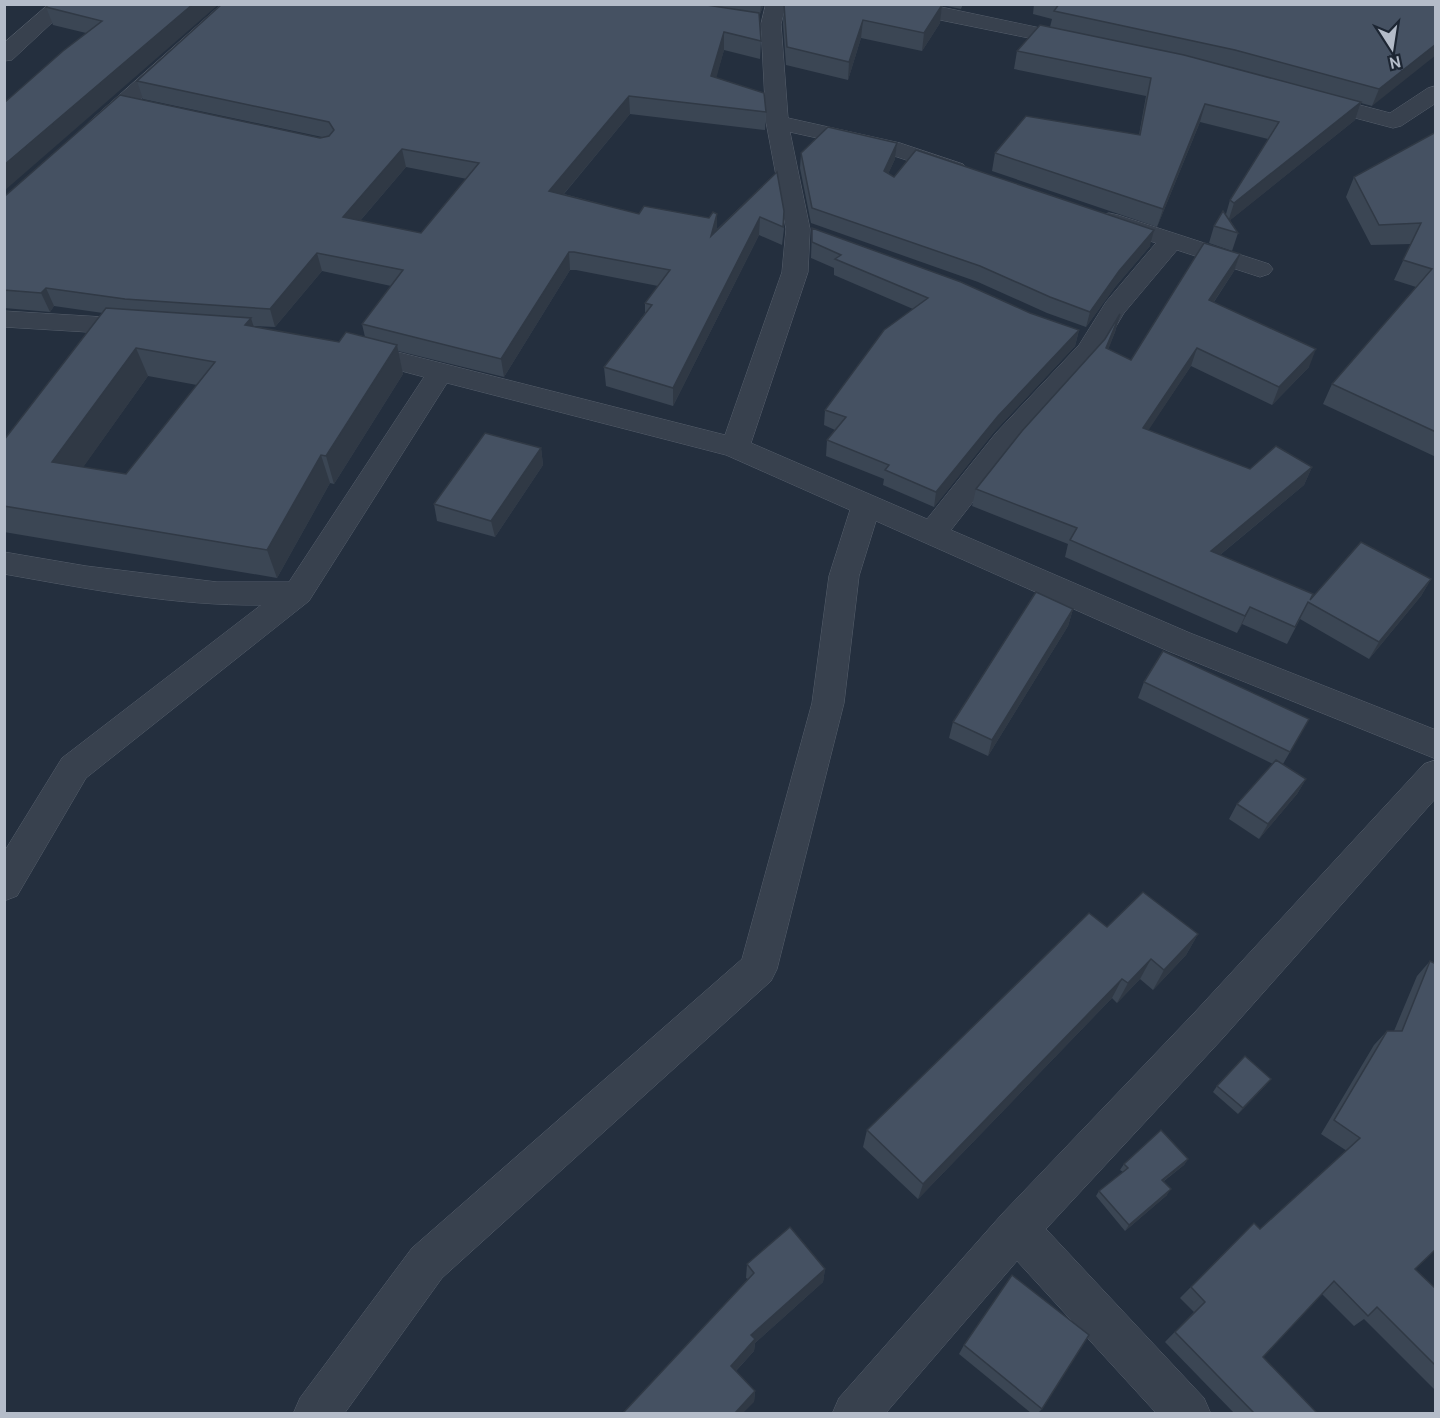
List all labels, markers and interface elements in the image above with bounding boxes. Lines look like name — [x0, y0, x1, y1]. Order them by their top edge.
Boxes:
north arrow — [1362, 18, 1422, 78]
text: N — [1388, 52, 1403, 73]

